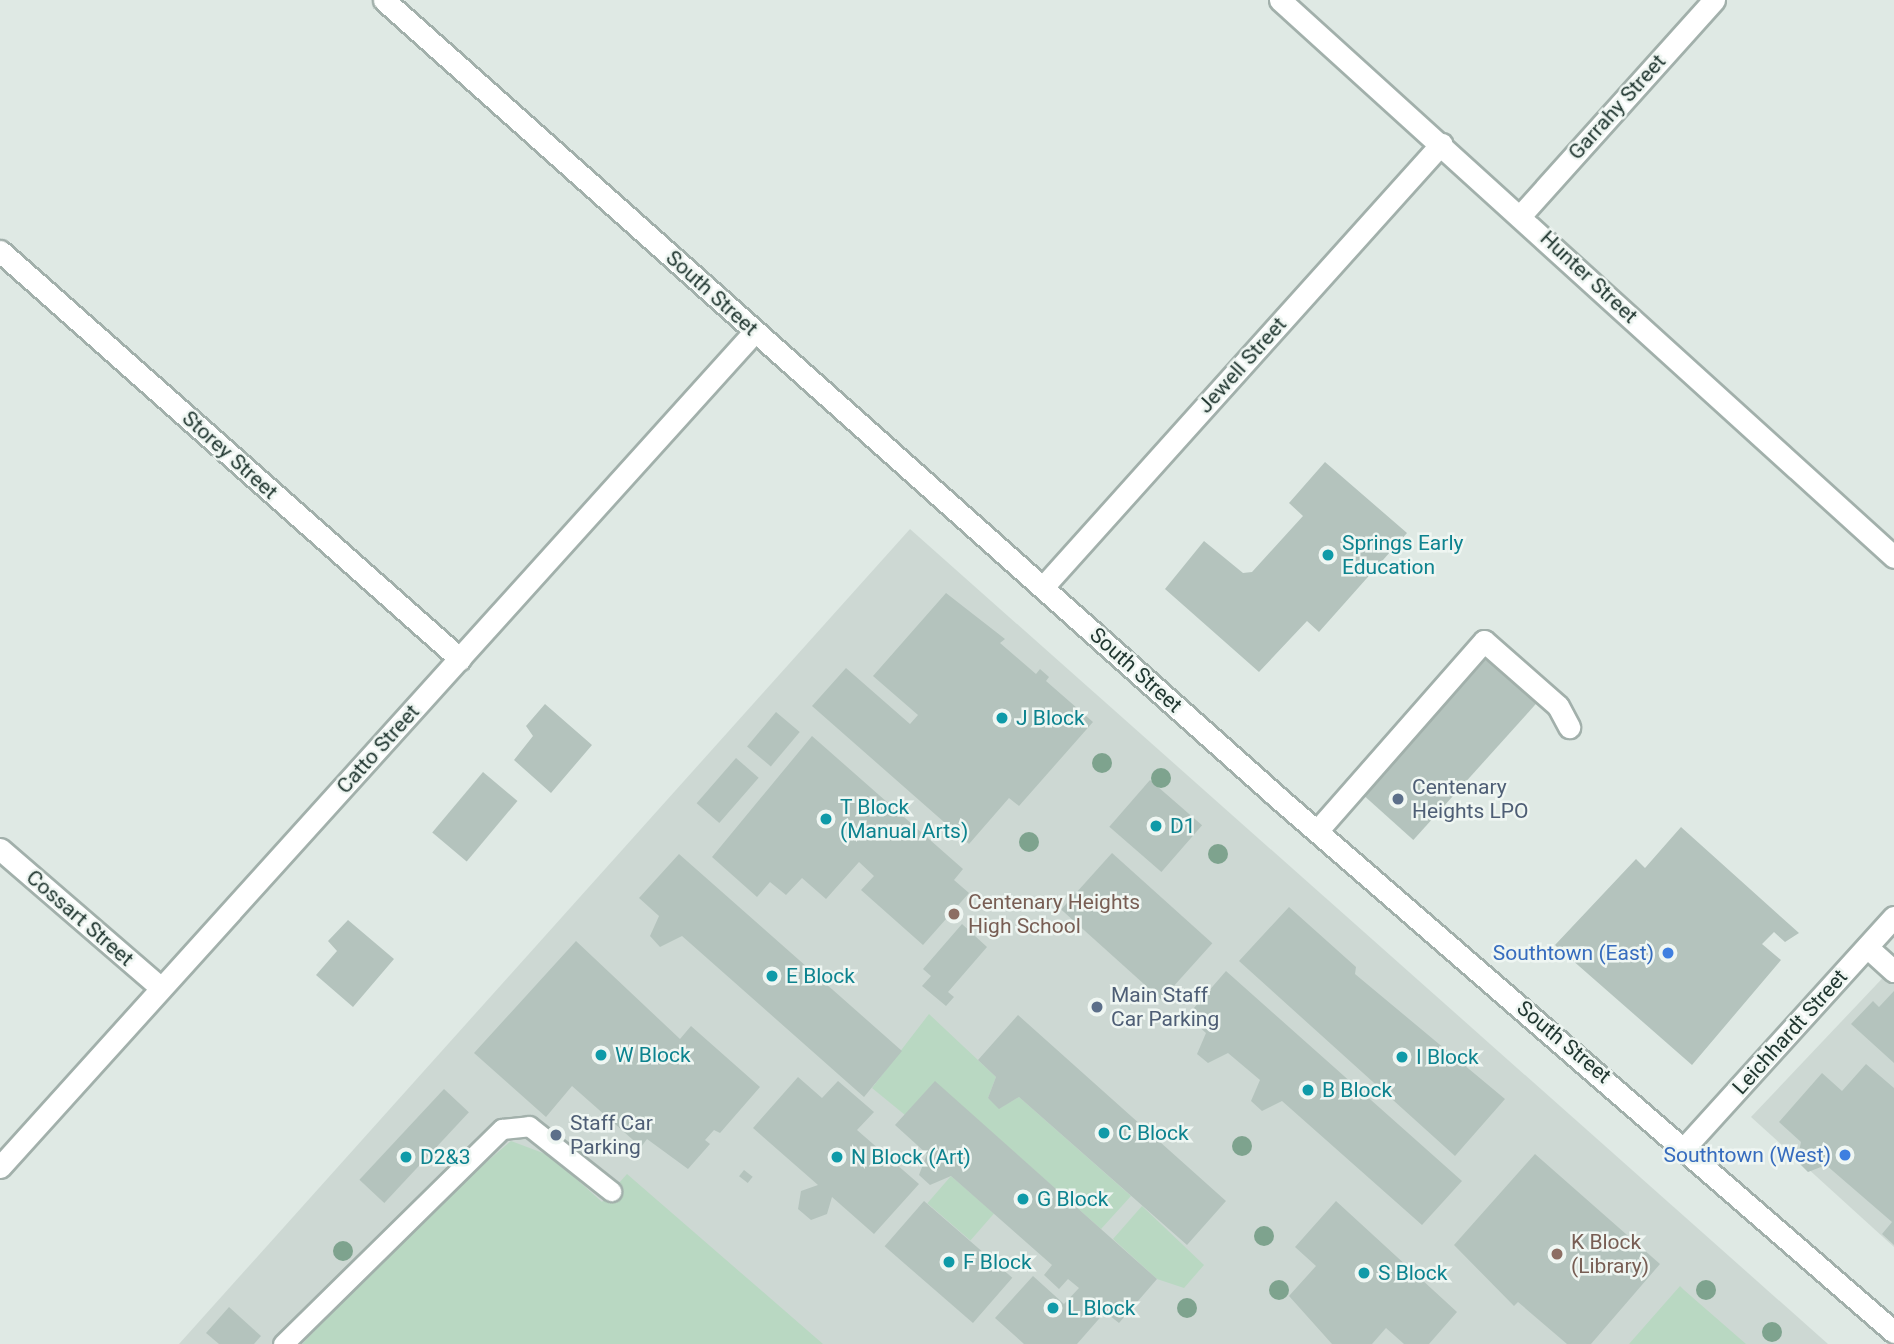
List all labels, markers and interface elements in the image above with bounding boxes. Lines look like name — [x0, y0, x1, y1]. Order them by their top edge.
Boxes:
street label: Garrahy Street — [1563, 49, 1671, 165]
street label: Hunter Street — [1535, 226, 1643, 328]
street label: South Street — [661, 245, 763, 341]
street label: Jewell Street — [1192, 312, 1292, 418]
street label: Storey Street — [177, 406, 283, 504]
place label: Springs Early Education — [1342, 530, 1463, 580]
marker: Springs Early Education — [1320, 547, 1336, 563]
street label: South Street — [1085, 622, 1187, 718]
street label: Catto Street — [331, 699, 425, 799]
place label: J Block — [1016, 705, 1085, 731]
marker: J Block — [994, 710, 1010, 726]
place label: Centenary Heights LPO — [1412, 774, 1529, 824]
marker: Centenary Heights LPO — [1390, 791, 1406, 807]
place label: T Block (Manual Arts) — [840, 794, 968, 844]
marker: T Block (Manual Arts) — [818, 811, 834, 827]
place label: D1 — [1170, 813, 1196, 839]
marker: D1 — [1148, 818, 1164, 834]
street label: Cossart Street — [21, 865, 139, 971]
place label: Centenary Heights High School — [968, 889, 1140, 939]
marker: Centenary Heights High School — [946, 906, 962, 922]
place label: Southtown (East) — [1493, 940, 1654, 966]
marker: Southtown (East) — [1660, 945, 1676, 961]
place label: E Block — [786, 963, 855, 989]
street label: Leichhardt Street — [1727, 964, 1853, 1100]
marker: E Block — [764, 968, 780, 984]
place label: Main Staff Car Parking — [1111, 982, 1219, 1032]
street label: South Street — [1512, 995, 1616, 1089]
marker: Main Staff Car Parking — [1089, 999, 1105, 1015]
place label: W Block — [615, 1042, 691, 1068]
place label: I Block — [1416, 1044, 1479, 1070]
marker: W Block — [593, 1047, 609, 1063]
marker: I Block — [1394, 1049, 1410, 1065]
place label: B Block — [1322, 1077, 1392, 1103]
marker: B Block — [1300, 1082, 1316, 1098]
place label: Staff Car Parking — [570, 1110, 653, 1160]
place label: C Block — [1118, 1120, 1189, 1146]
marker: C Block — [1096, 1125, 1112, 1141]
marker: Staff Car Parking — [548, 1127, 564, 1143]
place label: Southtown (West) — [1663, 1142, 1831, 1168]
place label: D2&3 — [420, 1144, 470, 1170]
place label: N Block (Art) — [851, 1144, 971, 1170]
marker: Southtown (West) — [1837, 1147, 1853, 1163]
marker: D2&3 — [398, 1149, 414, 1165]
marker: N Block (Art) — [829, 1149, 845, 1165]
place label: G Block — [1037, 1186, 1108, 1212]
marker: G Block — [1015, 1191, 1031, 1207]
place label: K Block (Library) — [1571, 1229, 1649, 1279]
marker: K Block (Library) — [1549, 1246, 1565, 1262]
place label: F Block — [963, 1249, 1032, 1275]
marker: F Block — [941, 1254, 957, 1270]
place label: S Block — [1378, 1260, 1447, 1286]
marker: S Block — [1356, 1265, 1372, 1281]
place label: L Block — [1067, 1295, 1135, 1321]
marker: L Block — [1045, 1300, 1061, 1316]

